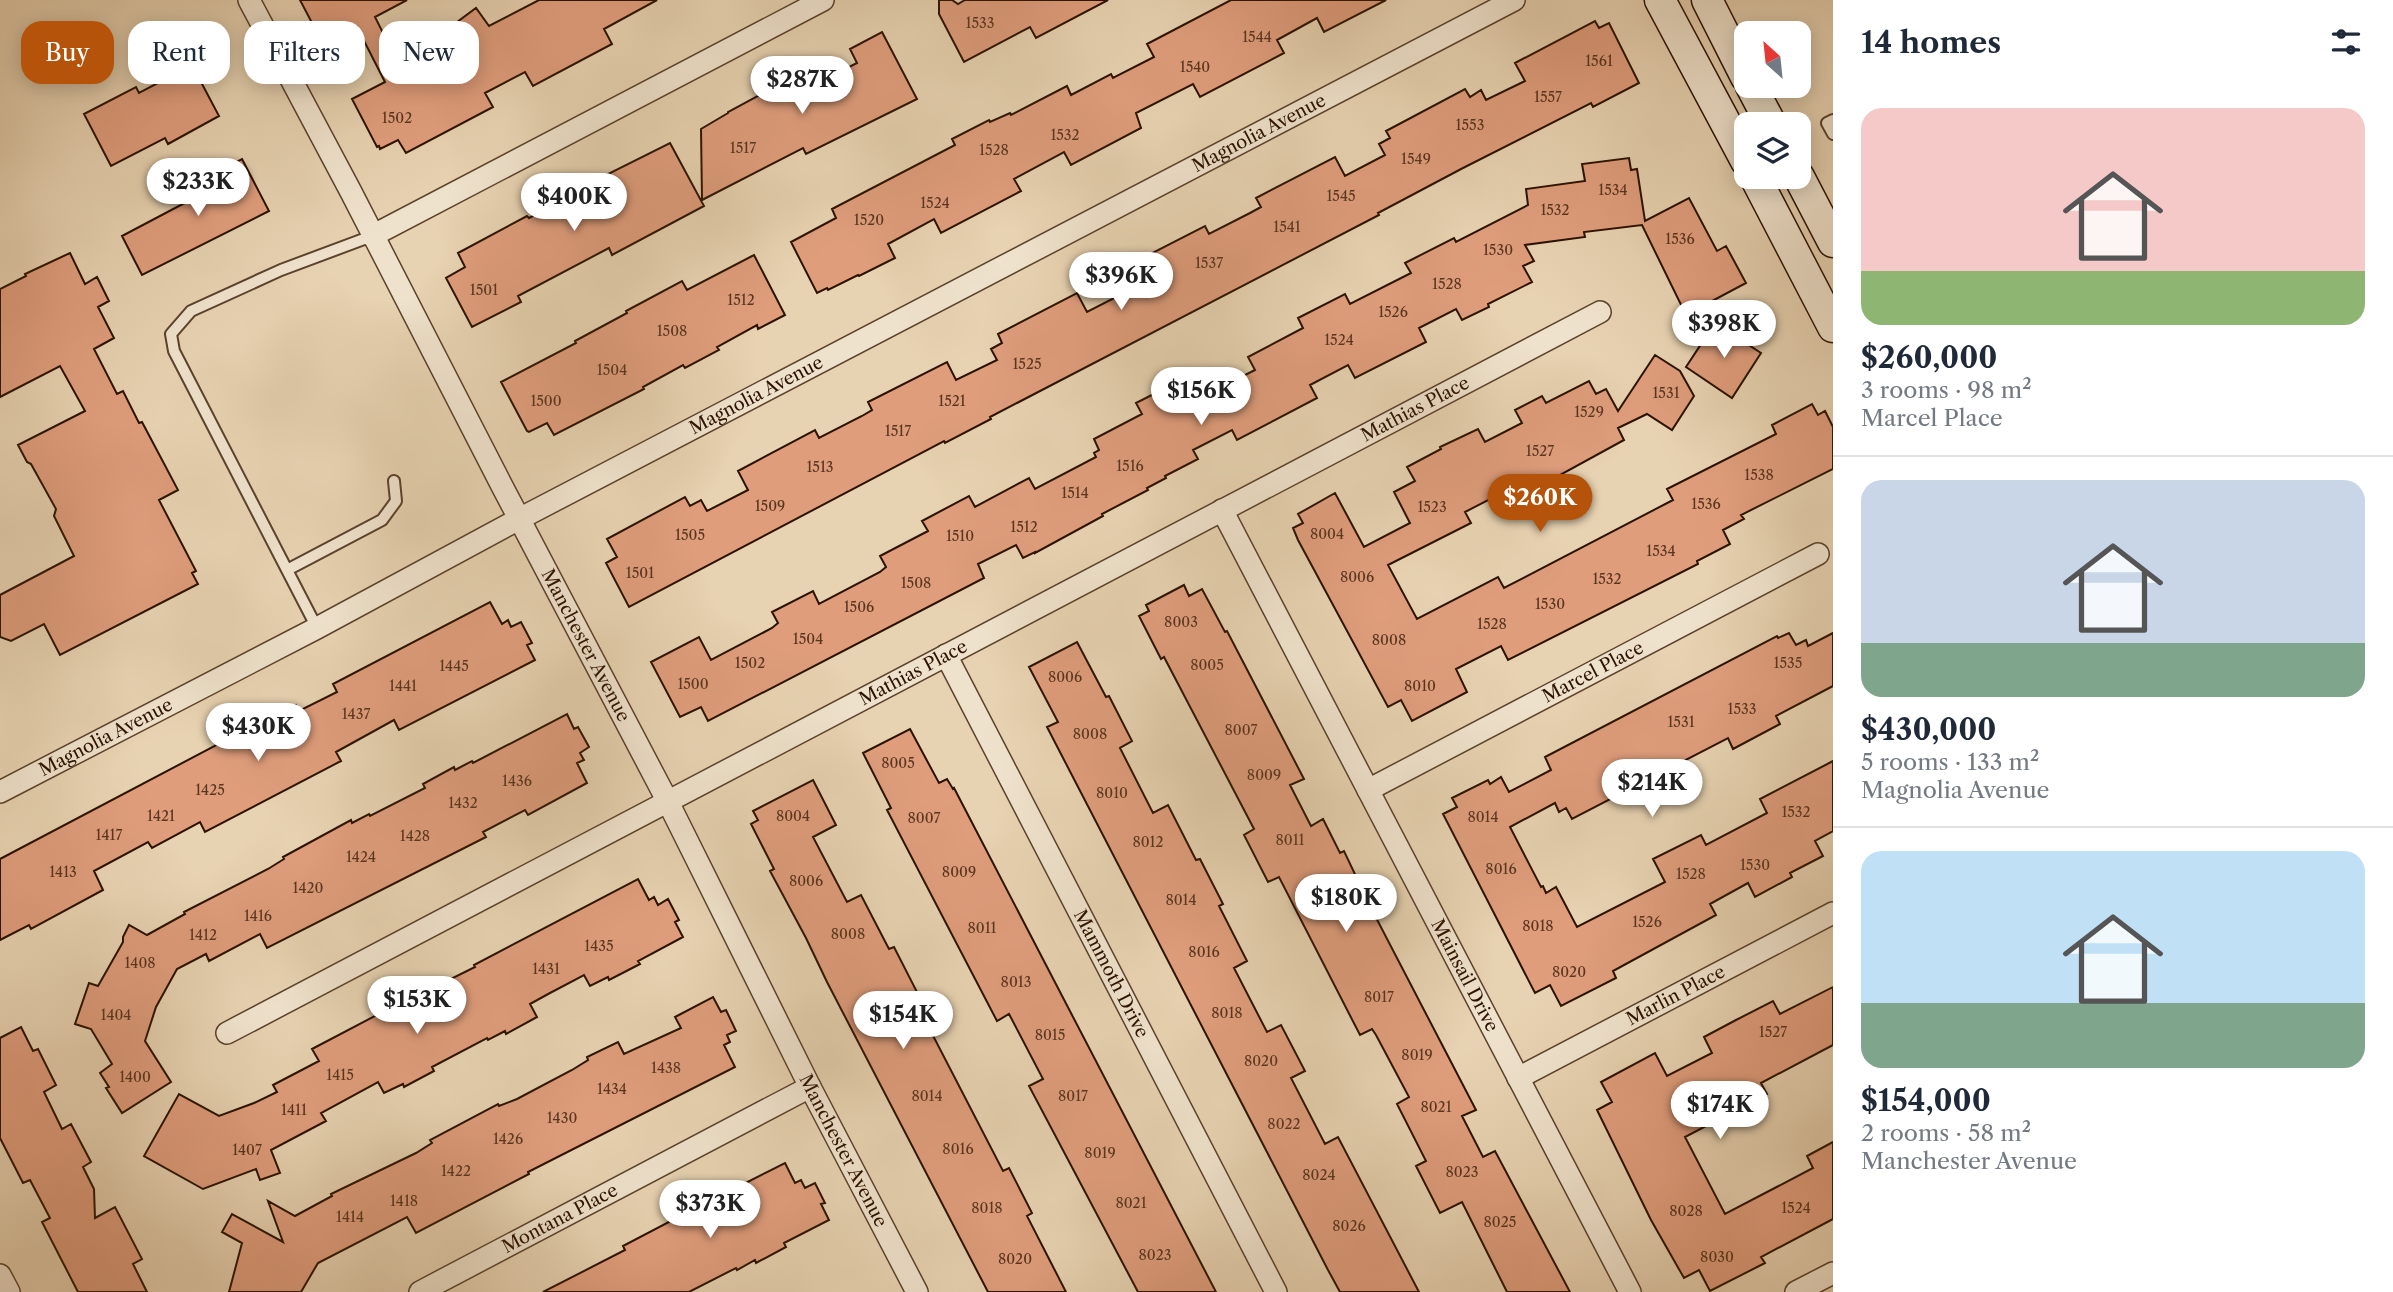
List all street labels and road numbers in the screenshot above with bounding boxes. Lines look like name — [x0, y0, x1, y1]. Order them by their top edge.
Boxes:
street label: Magnolia Avenue — [1188, 89, 1329, 177]
street label: Magnolia Avenue — [686, 351, 827, 439]
street label: Mathias Place — [1357, 372, 1473, 447]
street label: Manchester Avenue — [537, 565, 635, 725]
street label: Mathias Place — [855, 635, 971, 710]
street label: Marcel Place — [1539, 637, 1647, 708]
street label: Magnolia Avenue — [35, 694, 176, 781]
street label: Mammoth Drive — [1069, 906, 1153, 1042]
street label: Mainsail Drive — [1426, 915, 1503, 1036]
street label: Marlin Place — [1623, 961, 1729, 1030]
street label: Manchester Avenue — [794, 1071, 892, 1231]
street label: Montana Place — [498, 1179, 621, 1258]

